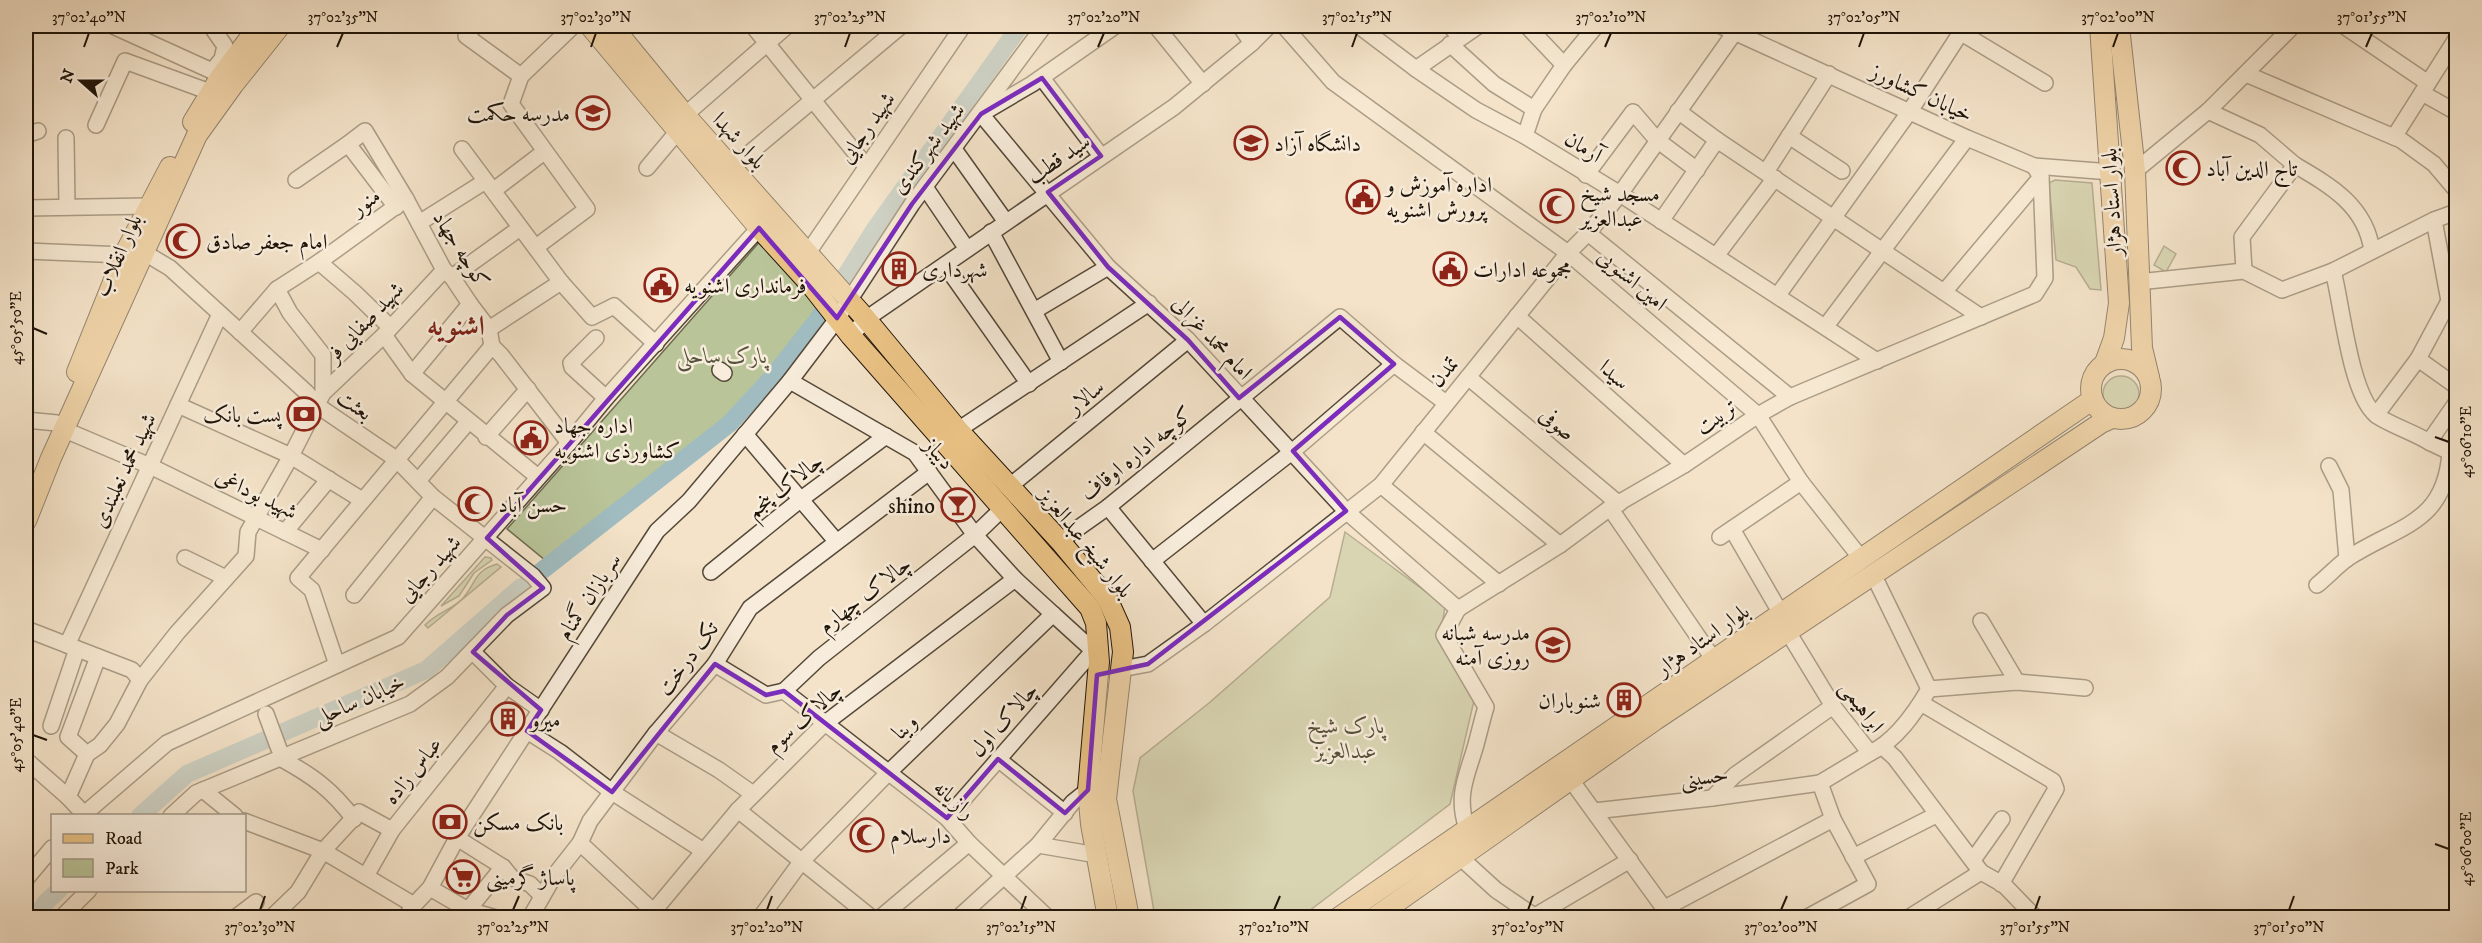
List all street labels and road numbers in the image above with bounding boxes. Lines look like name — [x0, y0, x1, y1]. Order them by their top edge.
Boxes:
street label: خیابان کشاورز — [1864, 57, 1977, 129]
street label: شهید رجایی — [833, 87, 902, 170]
street label: شهید شهرکندی — [885, 98, 971, 200]
street label: بلوار شهدا — [706, 107, 772, 175]
street label: آرمان — [1559, 124, 1610, 170]
street label: سید قطب — [1022, 128, 1096, 190]
street label: بلوار استاد هژار — [2096, 147, 2129, 259]
street label: منور — [344, 182, 386, 223]
street label: کوچه جهاد — [426, 206, 495, 294]
street label: بلوار انقلاب — [88, 210, 149, 301]
street label: امین اشنویی — [1591, 243, 1672, 318]
street label: شهید صفایی فر — [319, 276, 411, 370]
street label: امام محمد غزالی — [1162, 290, 1258, 389]
street label: تمدن — [1423, 351, 1465, 393]
street label: سیدا — [1593, 354, 1635, 396]
street label: سالار — [1060, 374, 1110, 422]
street label: بعثت — [331, 384, 377, 427]
street label: تربیت — [1691, 393, 1743, 441]
street label: کوچه اداره اوقاف — [1075, 401, 1199, 508]
street label: صوفی — [1534, 401, 1581, 447]
street label: شهید محمد نعلبندی — [86, 409, 163, 532]
street label: دیباز — [916, 431, 960, 476]
street label: چالاک پنجم — [741, 448, 832, 529]
street label: شهید بوداغی — [211, 463, 302, 526]
street label: بلوار شیخ عبدالعزیز — [1028, 481, 1139, 607]
street label: شهید رجایی — [393, 530, 468, 609]
street label: سربازان گمنام — [550, 548, 632, 648]
street label: چالاک چهارم — [813, 551, 920, 644]
street label: بلوار استاد هژار — [1649, 598, 1755, 684]
street label: تک درخت — [651, 616, 725, 701]
street label: خیابان ساحلی — [310, 668, 410, 734]
street label: ابراهیمی — [1833, 675, 1890, 739]
street label: چالاک سوم — [760, 677, 851, 763]
street label: چالاک اول — [964, 677, 1045, 764]
street label: وینا — [886, 708, 924, 746]
street label: عباس زاده — [378, 732, 449, 810]
street label: حسینی — [1679, 761, 1730, 795]
street label: رازیانه — [928, 774, 980, 826]

